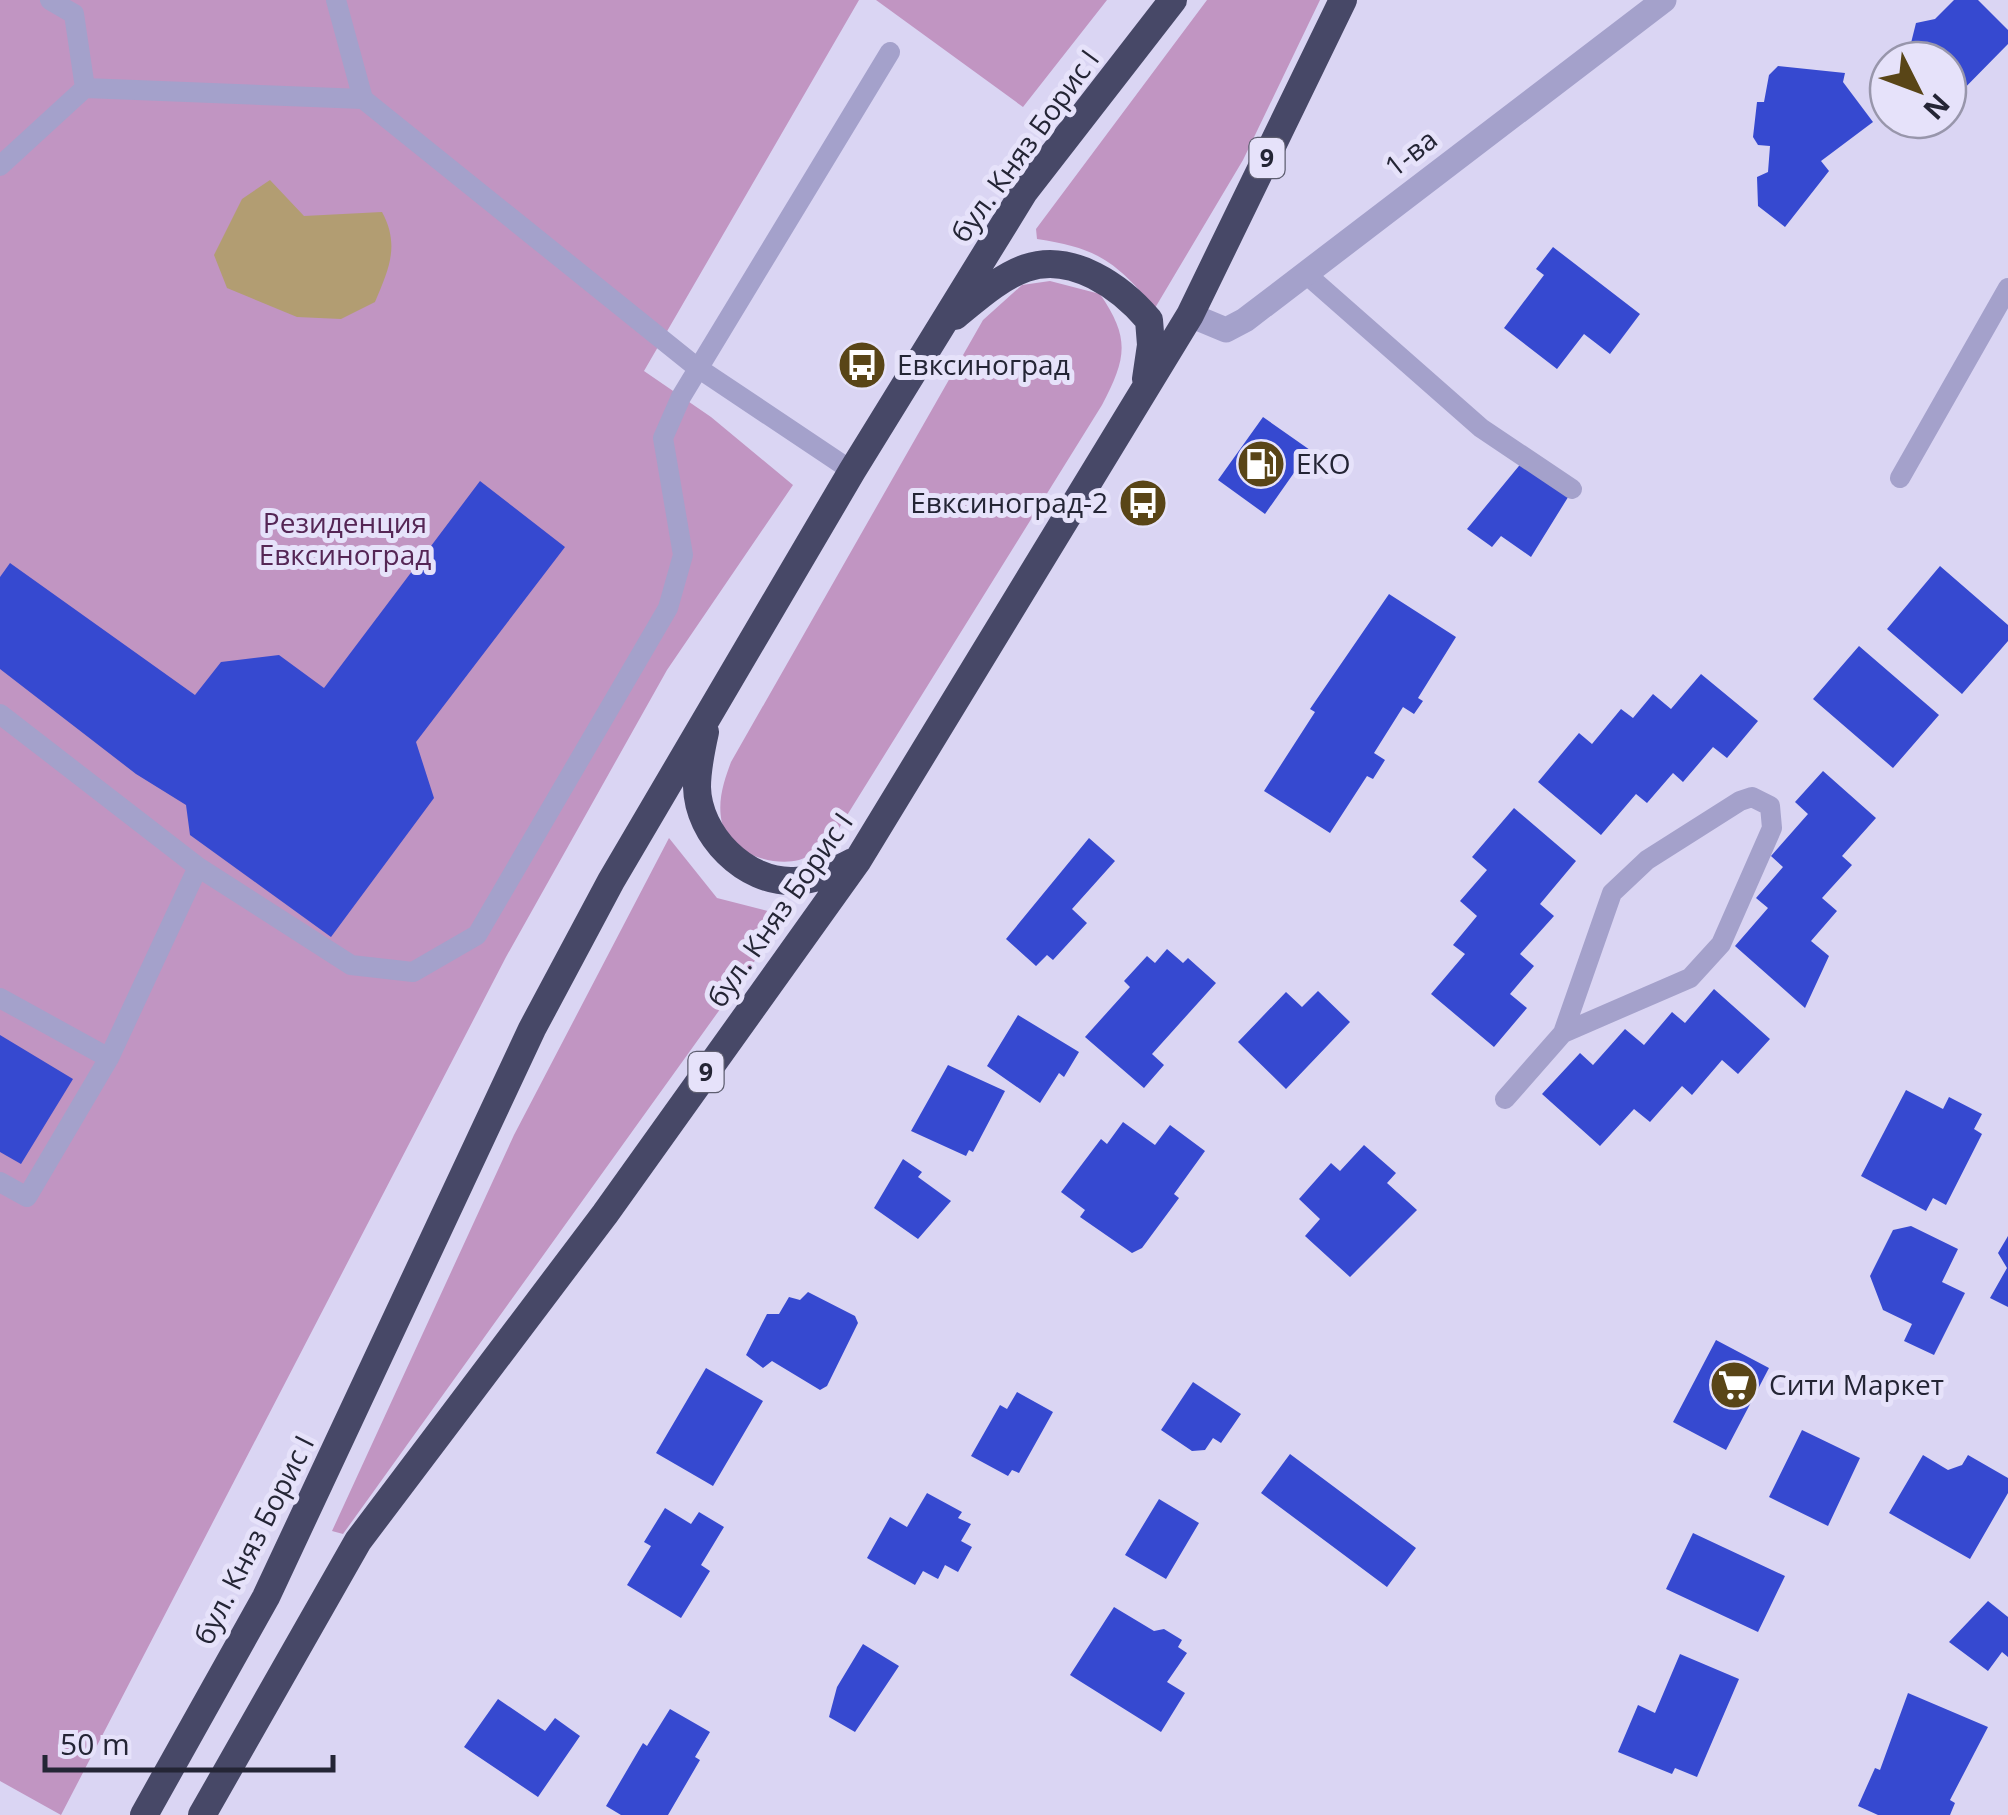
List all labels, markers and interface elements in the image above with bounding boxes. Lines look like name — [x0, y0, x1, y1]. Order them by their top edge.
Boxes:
north arrow — [1868, 40, 1968, 140]
street label: бул. Княз Борис I — [941, 41, 1107, 250]
text: N — [1916, 86, 1959, 129]
street label: 1-ва — [1376, 120, 1444, 185]
road number: 9 — [1250, 138, 1284, 178]
bus stop icon: Евксиноград — [836, 339, 888, 391]
place label: Евксиноград — [897, 345, 1070, 383]
fuel station icon: ЕКО — [1235, 438, 1287, 490]
place label: ЕКО — [1296, 444, 1350, 482]
bus stop icon: Евксиноград-2 — [1117, 477, 1169, 529]
place label: Евксиноград-2 — [910, 483, 1108, 521]
park label: Резиденция Евксиноград — [259, 503, 431, 573]
street label: бул. Княз Борис I — [698, 804, 861, 1014]
road number: 9 — [688, 1052, 724, 1092]
supermarket icon: Сити Маркет — [1708, 1359, 1760, 1411]
place label: Сити Маркет — [1769, 1365, 1944, 1403]
street label: бул. Княз Борис I — [184, 1429, 322, 1651]
scale bar — [45, 1710, 332, 1772]
text: 50 m — [60, 1723, 130, 1764]

